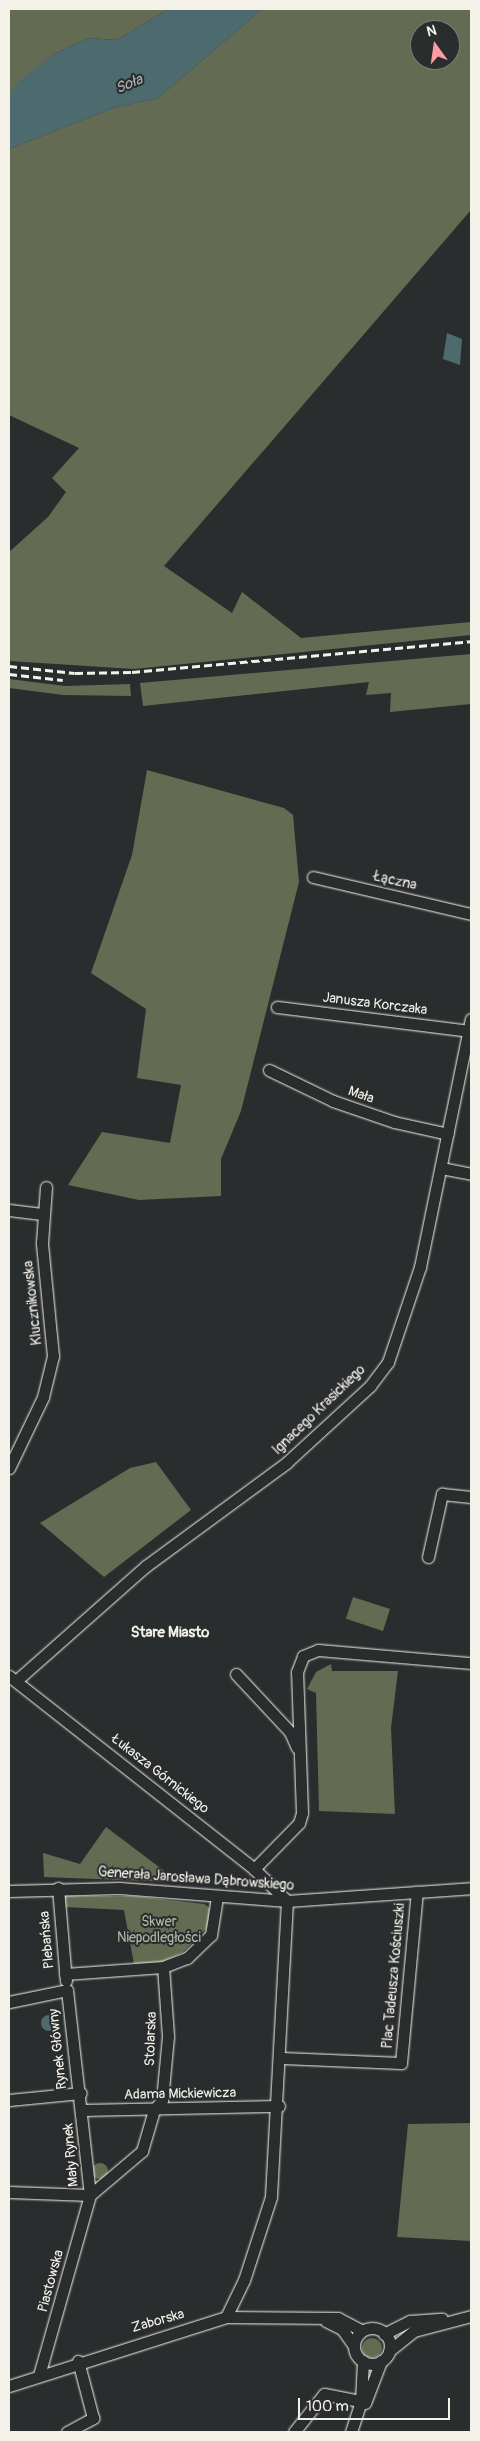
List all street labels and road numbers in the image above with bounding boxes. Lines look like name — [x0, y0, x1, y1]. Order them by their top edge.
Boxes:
street label: Łączna — [372, 868, 418, 894]
street label: Janusza Korczaka — [322, 989, 428, 1019]
street label: Mała — [346, 1083, 376, 1107]
street label: Klucznikowska — [20, 1260, 46, 1346]
street label: Ignacego Krasickiego — [269, 1361, 369, 1459]
street label: Łukasza Górnickiego — [108, 1731, 212, 1817]
street label: Generała Jarosława Dąbrowskiego — [97, 1864, 295, 1894]
street label: Plac Tadeusza Kościuszki — [379, 1903, 409, 2049]
street label: Plebańska — [36, 1910, 58, 1970]
street label: Rynek Główny — [45, 2008, 71, 2090]
street label: Stolarska — [142, 2011, 160, 2067]
street label: Adama Mickiewicza — [124, 2085, 236, 2103]
street label: Mały Rynek — [60, 2122, 82, 2188]
street label: Piastowska — [35, 2248, 67, 2314]
street label: Zaborska — [130, 2305, 186, 2337]

